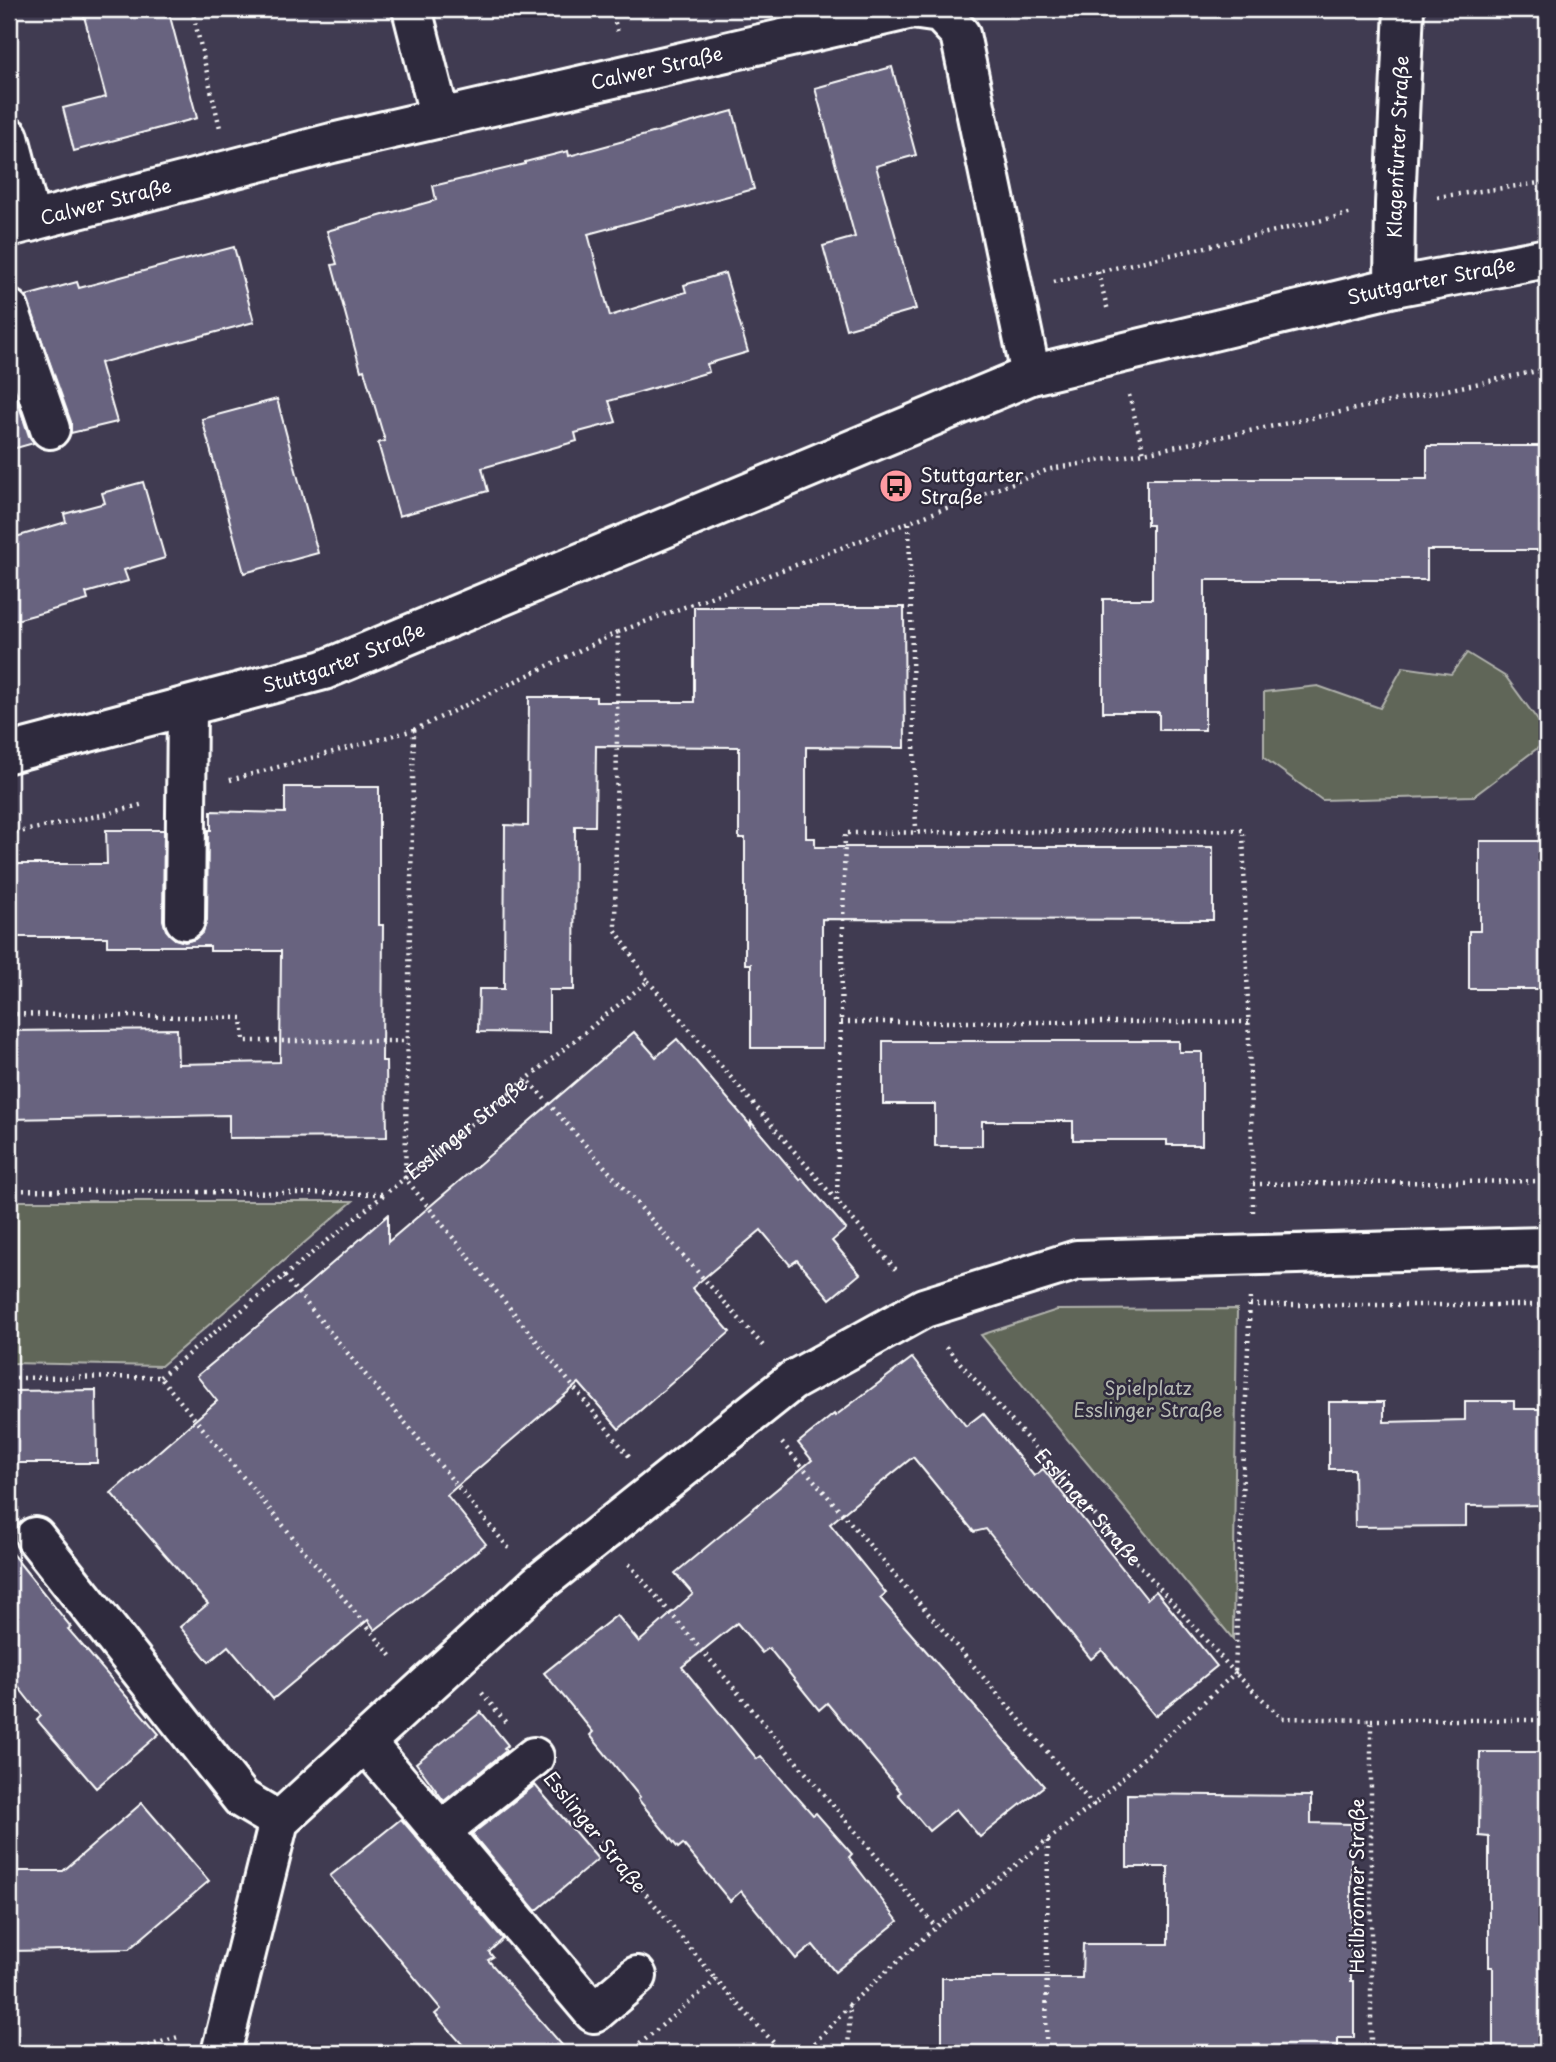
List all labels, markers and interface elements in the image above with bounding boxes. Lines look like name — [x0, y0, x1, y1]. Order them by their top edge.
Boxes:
street label: Calwer Straße — [588, 38, 725, 96]
street label: Klagenfurter Straße — [1380, 55, 1415, 239]
street label: Calwer Straße — [37, 170, 174, 231]
street label: Stuttgarter Straße — [1344, 249, 1518, 311]
place label: Stuttgarter Straße — [920, 460, 1023, 510]
bus stop icon: Stuttgarter Straße — [877, 467, 915, 505]
street label: Stuttgarter Straße — [259, 615, 429, 699]
street label: Esslinger Straße — [399, 1070, 533, 1185]
park label: Spielplatz Esslinger Straße — [1073, 1373, 1223, 1423]
street label: Esslinger Straße — [1029, 1441, 1149, 1572]
street label: Esslinger Straße — [538, 1765, 654, 1898]
street label: Heilbronner Straße — [1342, 1798, 1370, 1974]

